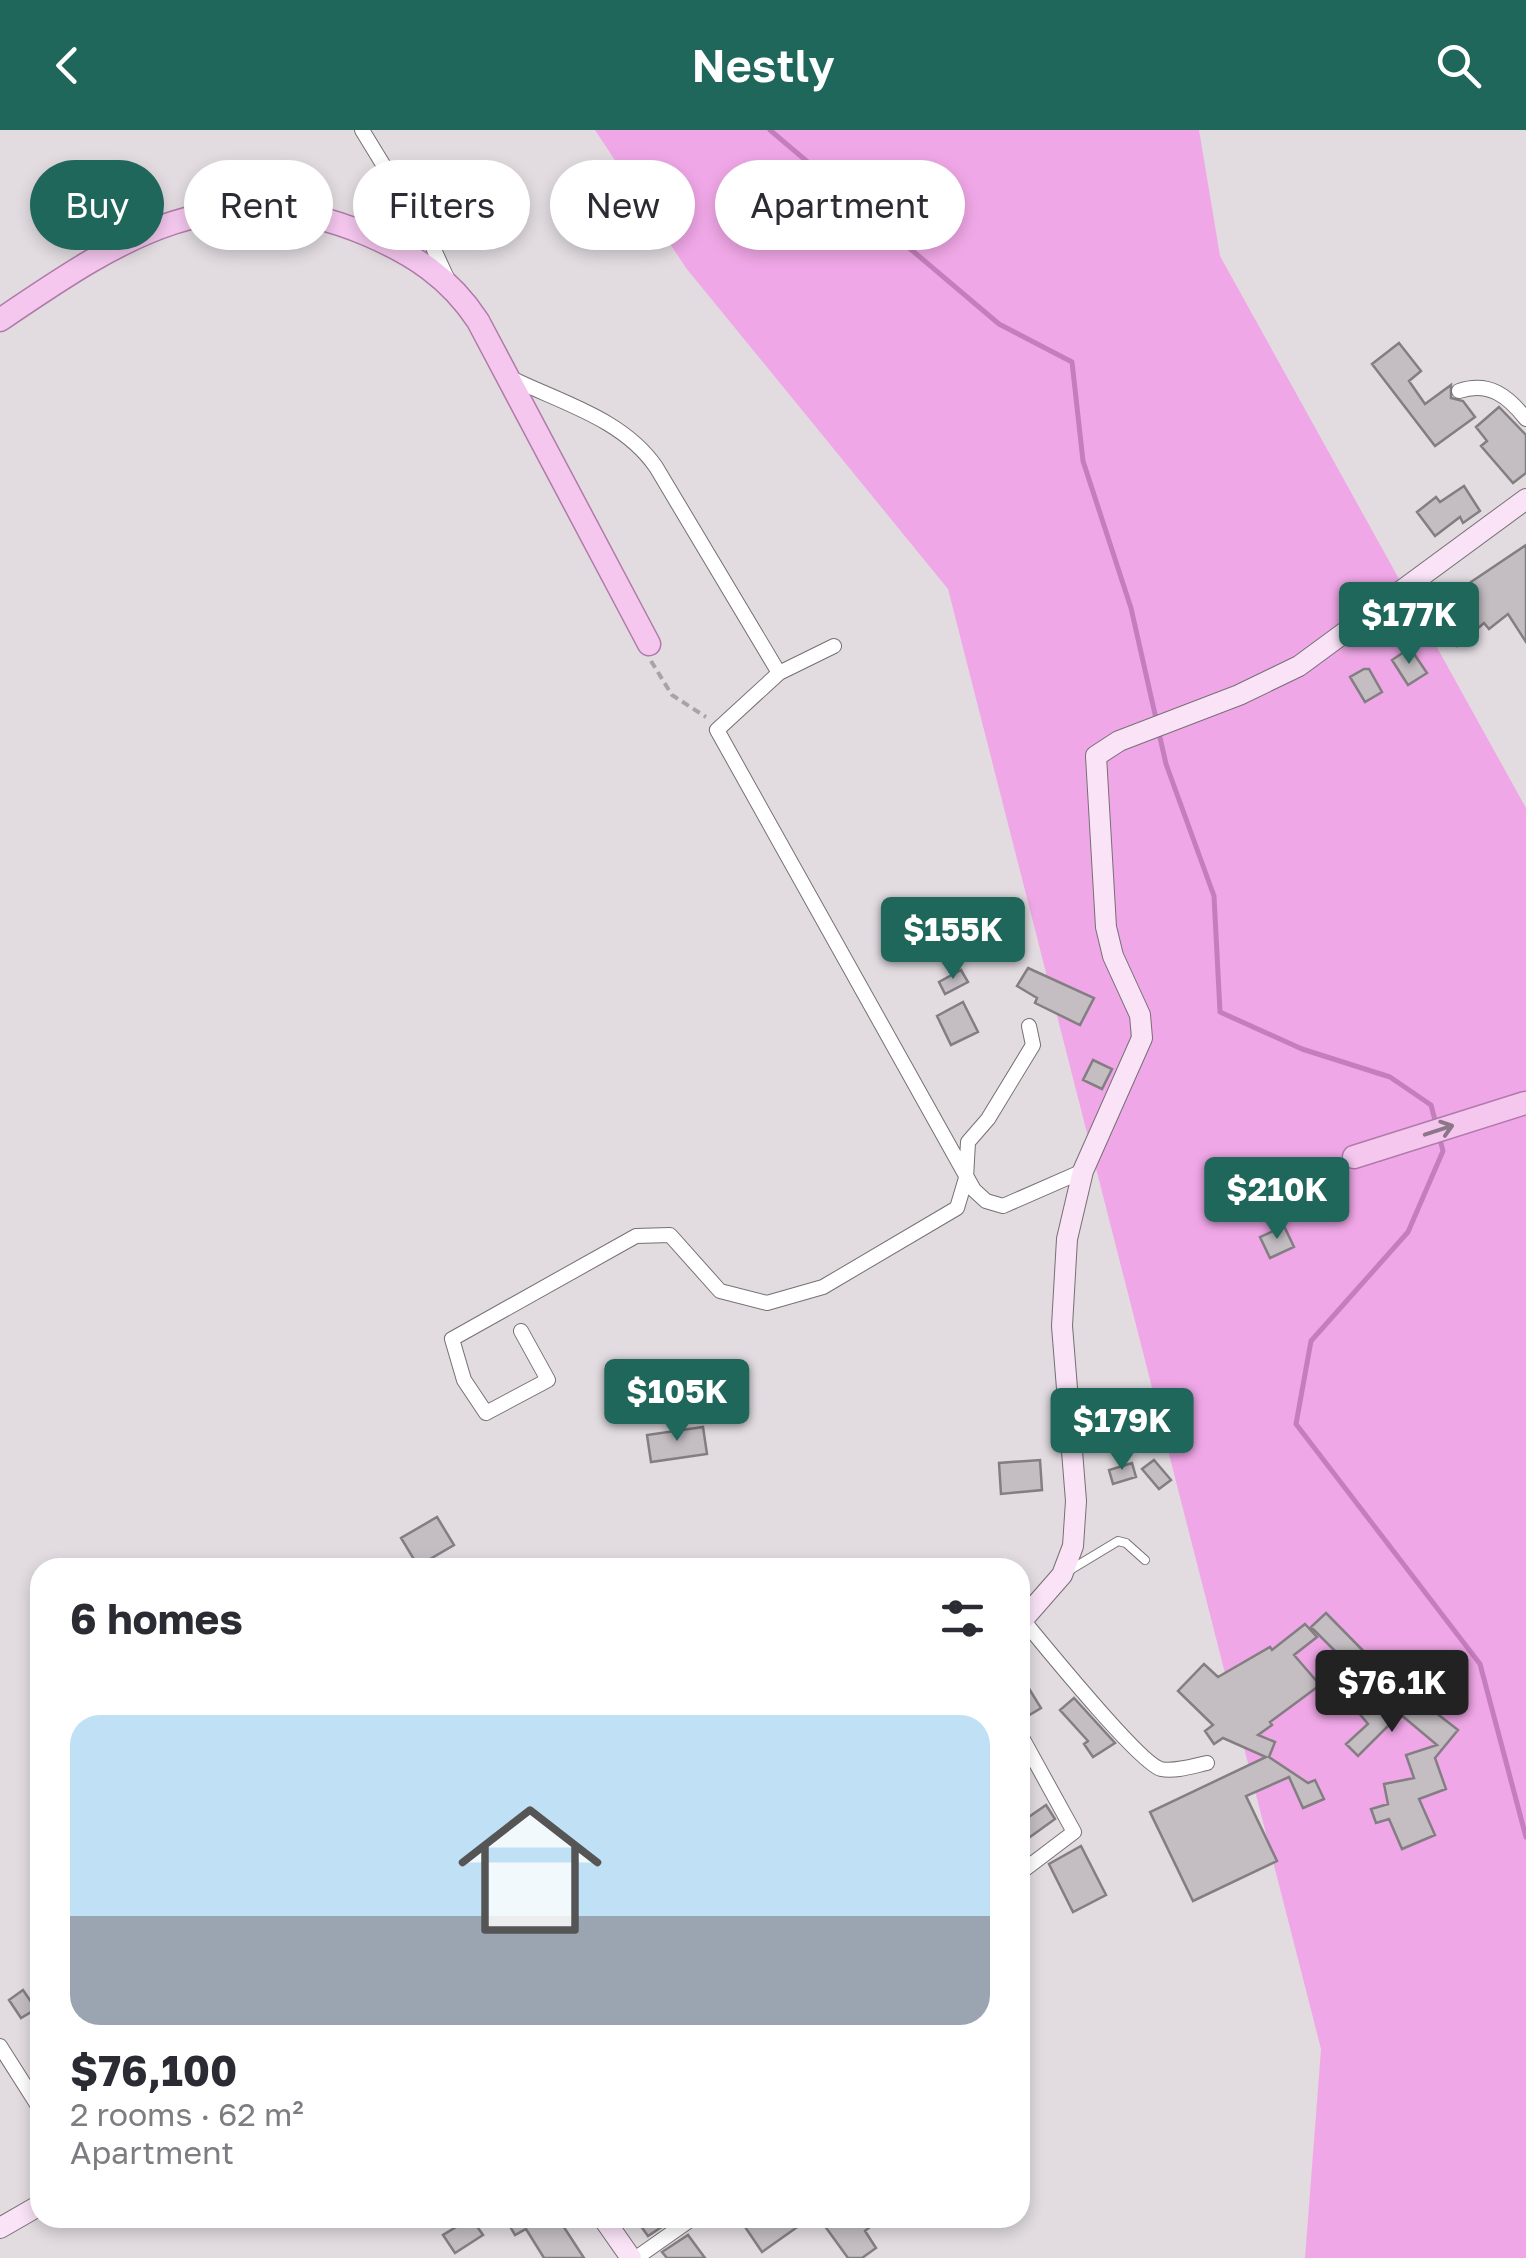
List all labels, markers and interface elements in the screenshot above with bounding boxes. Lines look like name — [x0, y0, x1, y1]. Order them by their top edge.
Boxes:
icon: back — [40, 38, 95, 93]
text: Nestly — [691, 38, 835, 92]
icon: search — [1431, 38, 1486, 93]
chip: Buy — [30, 160, 164, 250]
chip: Rent — [184, 160, 333, 250]
chip: Filters — [353, 160, 530, 250]
chip: New — [550, 160, 695, 250]
chip: Apartment — [715, 160, 965, 250]
pin: $177K — [1339, 582, 1479, 667]
text: $177K — [1361, 595, 1457, 633]
pin: $155K — [883, 897, 1023, 982]
text: $155K — [903, 910, 1003, 948]
one-way arrow — [1423, 1119, 1455, 1137]
pin: $210K — [1207, 1157, 1347, 1242]
text: $210K — [1226, 1170, 1328, 1208]
pin: $105K — [607, 1359, 747, 1444]
text: $105K — [626, 1372, 728, 1410]
pin: $179K — [1052, 1388, 1192, 1473]
text: $179K — [1073, 1401, 1171, 1439]
icon: filters — [935, 1591, 990, 1646]
text: 6 homes — [70, 1593, 243, 1643]
pin: $76.1K — [1311, 1650, 1473, 1735]
text: $76.1K — [1337, 1663, 1447, 1701]
icon: home — [440, 1780, 620, 1960]
text: $76,100 — [70, 2045, 237, 2095]
text: 2 rooms · 62 m² — [70, 2095, 304, 2133]
text: Apartment — [70, 2133, 234, 2171]

